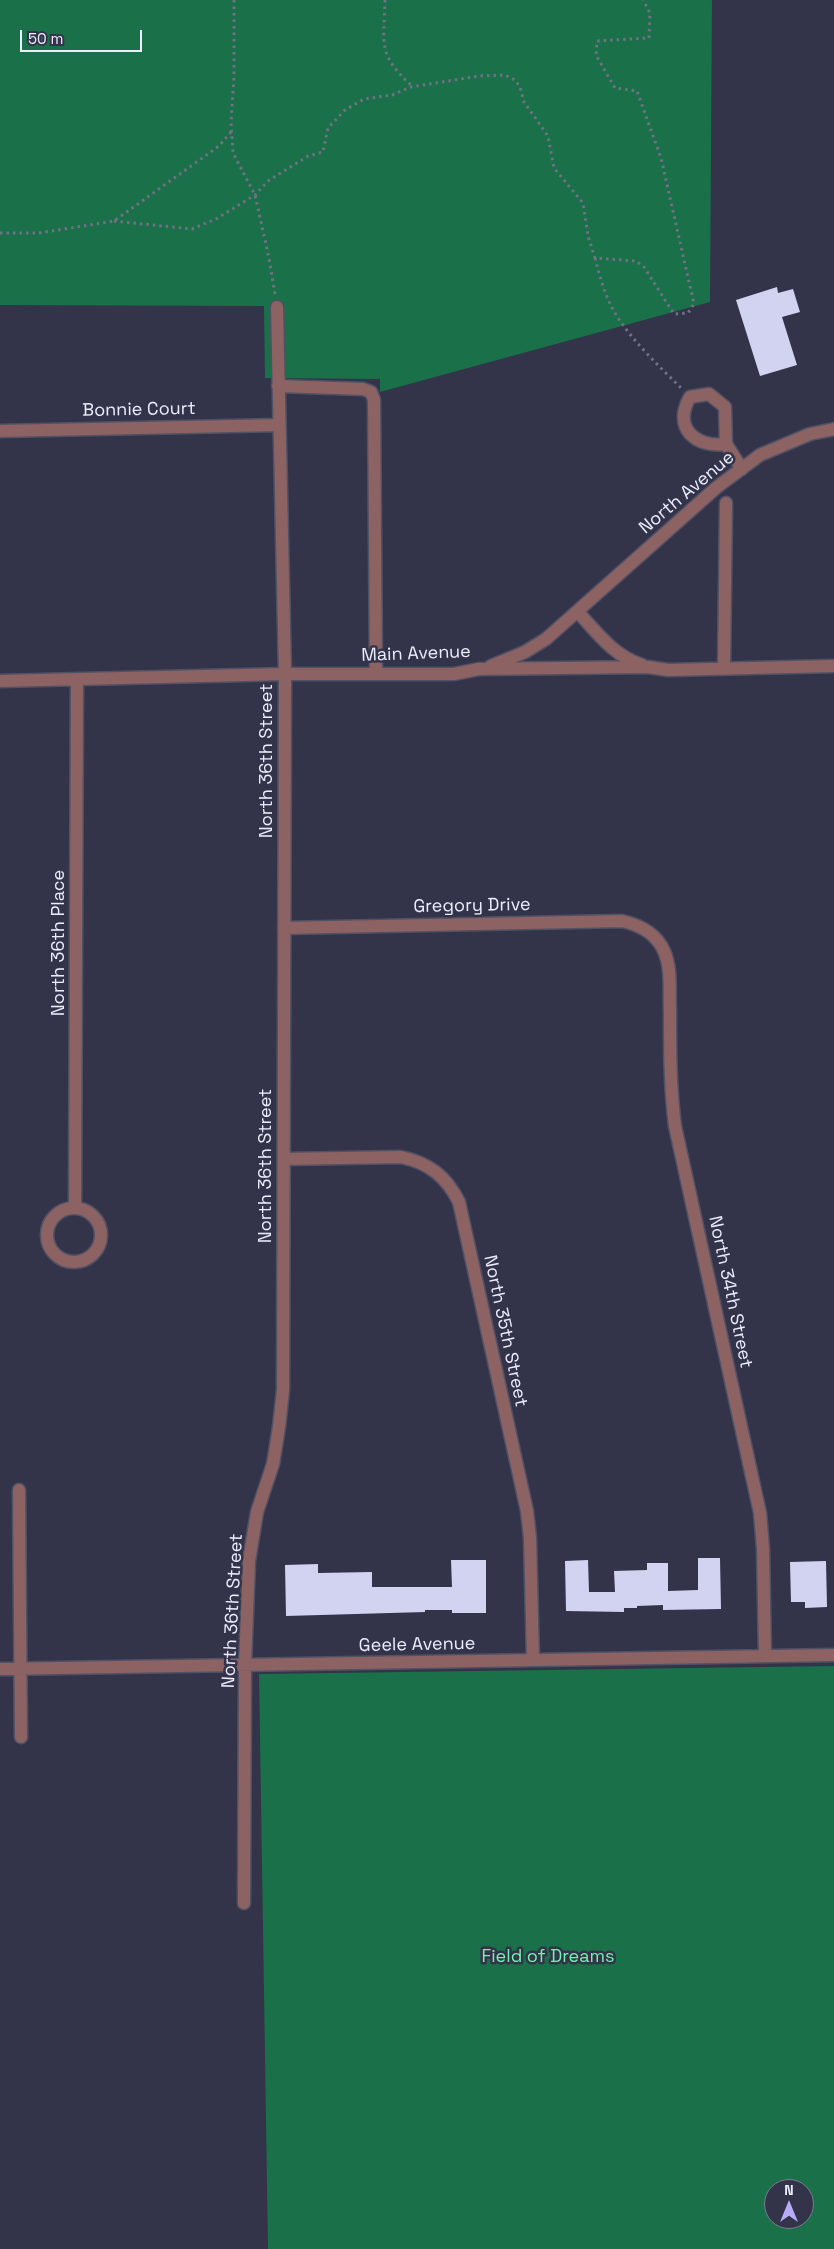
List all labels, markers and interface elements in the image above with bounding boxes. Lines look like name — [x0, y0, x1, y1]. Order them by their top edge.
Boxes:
scale bar — [22, 20, 145, 52]
text: 50 m — [28, 29, 63, 48]
street label: Bonnie Court — [82, 398, 196, 422]
street label: North Avenue — [635, 447, 739, 539]
street label: Main Avenue — [361, 641, 471, 667]
street label: North 36th Street — [256, 684, 278, 838]
street label: North 36th Place — [48, 870, 70, 1016]
street label: Gregory Drive — [413, 894, 531, 918]
street label: North 36th Street — [255, 1089, 277, 1243]
street label: North 34th Street — [703, 1214, 757, 1370]
street label: North 35th Street — [478, 1253, 532, 1409]
street label: North 36th Street — [218, 1533, 248, 1689]
street label: Geele Avenue — [359, 1633, 475, 1657]
park label: Field of Dreams — [481, 1946, 615, 1968]
north arrow — [764, 2179, 814, 2229]
text: N — [784, 2181, 794, 2199]

